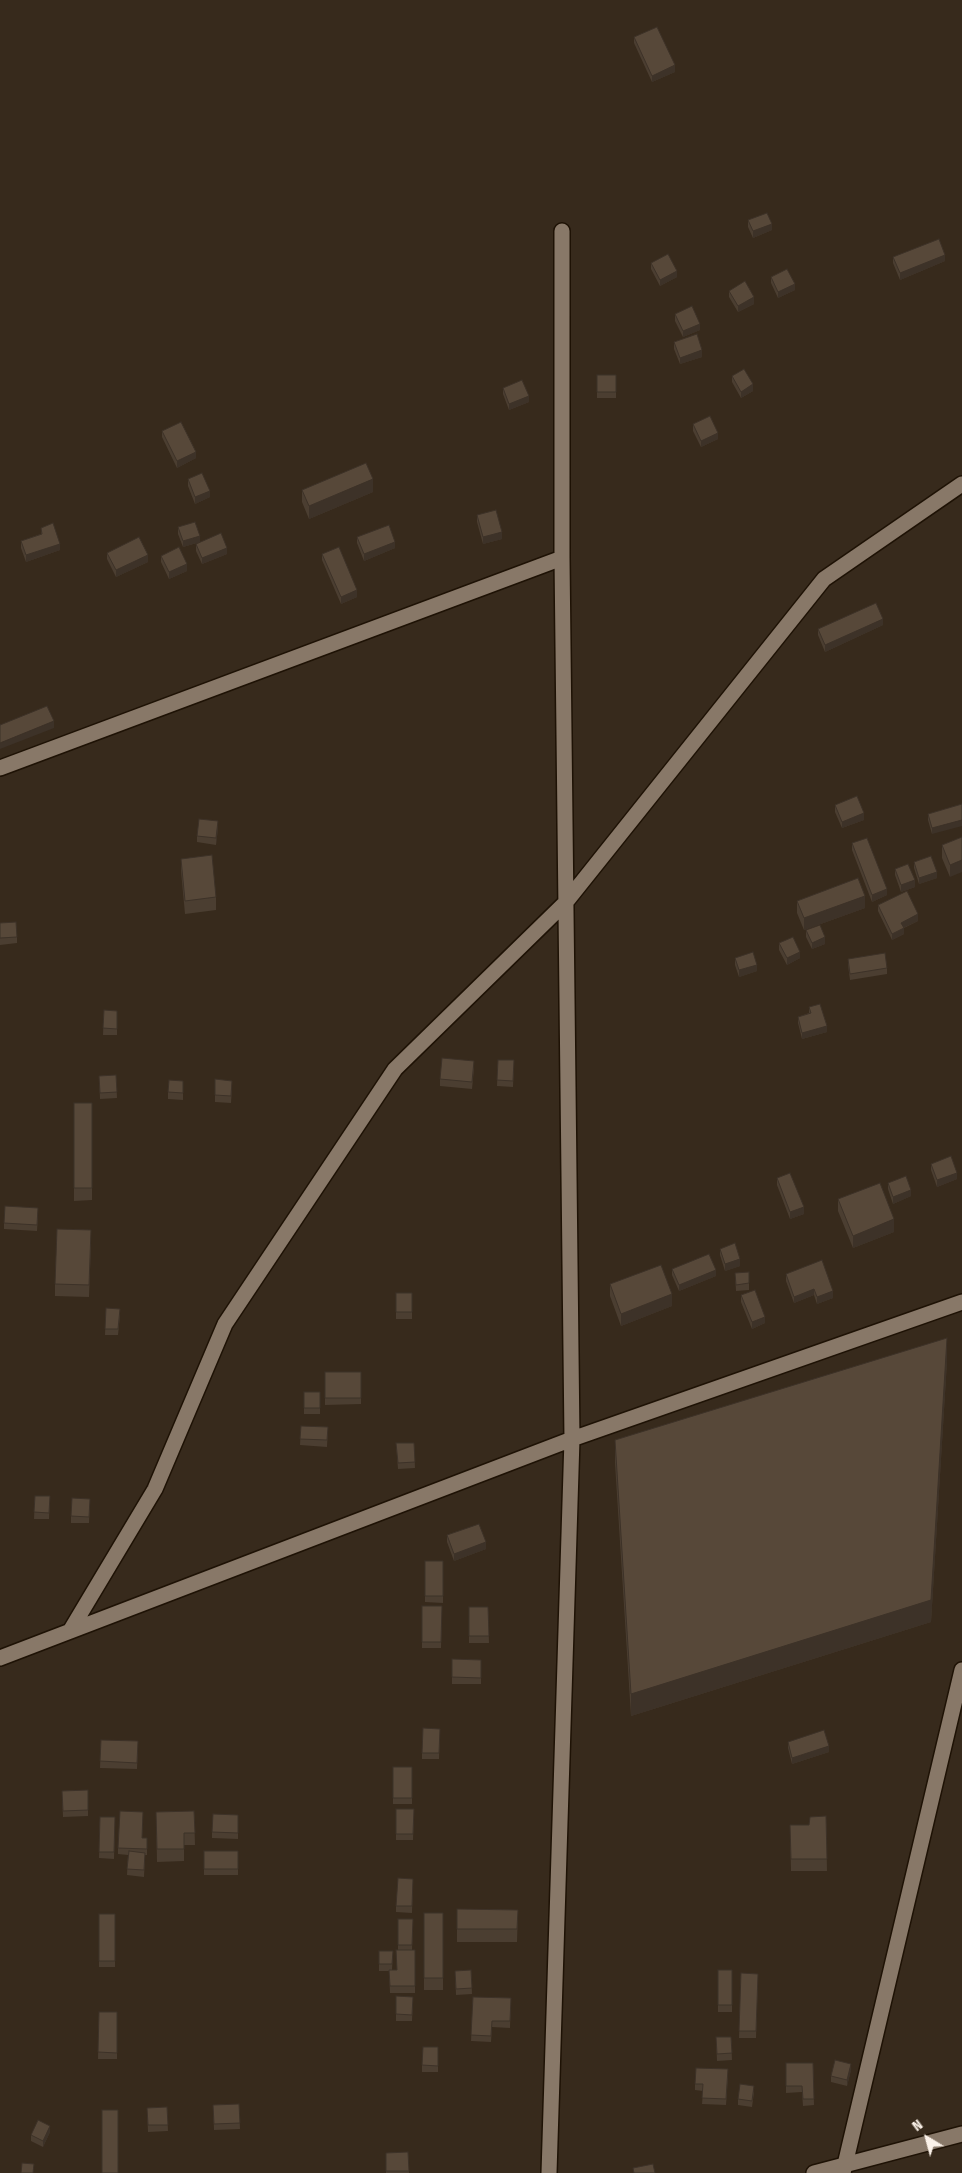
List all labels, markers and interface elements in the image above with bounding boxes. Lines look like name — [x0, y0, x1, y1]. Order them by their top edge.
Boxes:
north arrow — [902, 2113, 952, 2163]
text: N — [909, 2116, 926, 2135]

